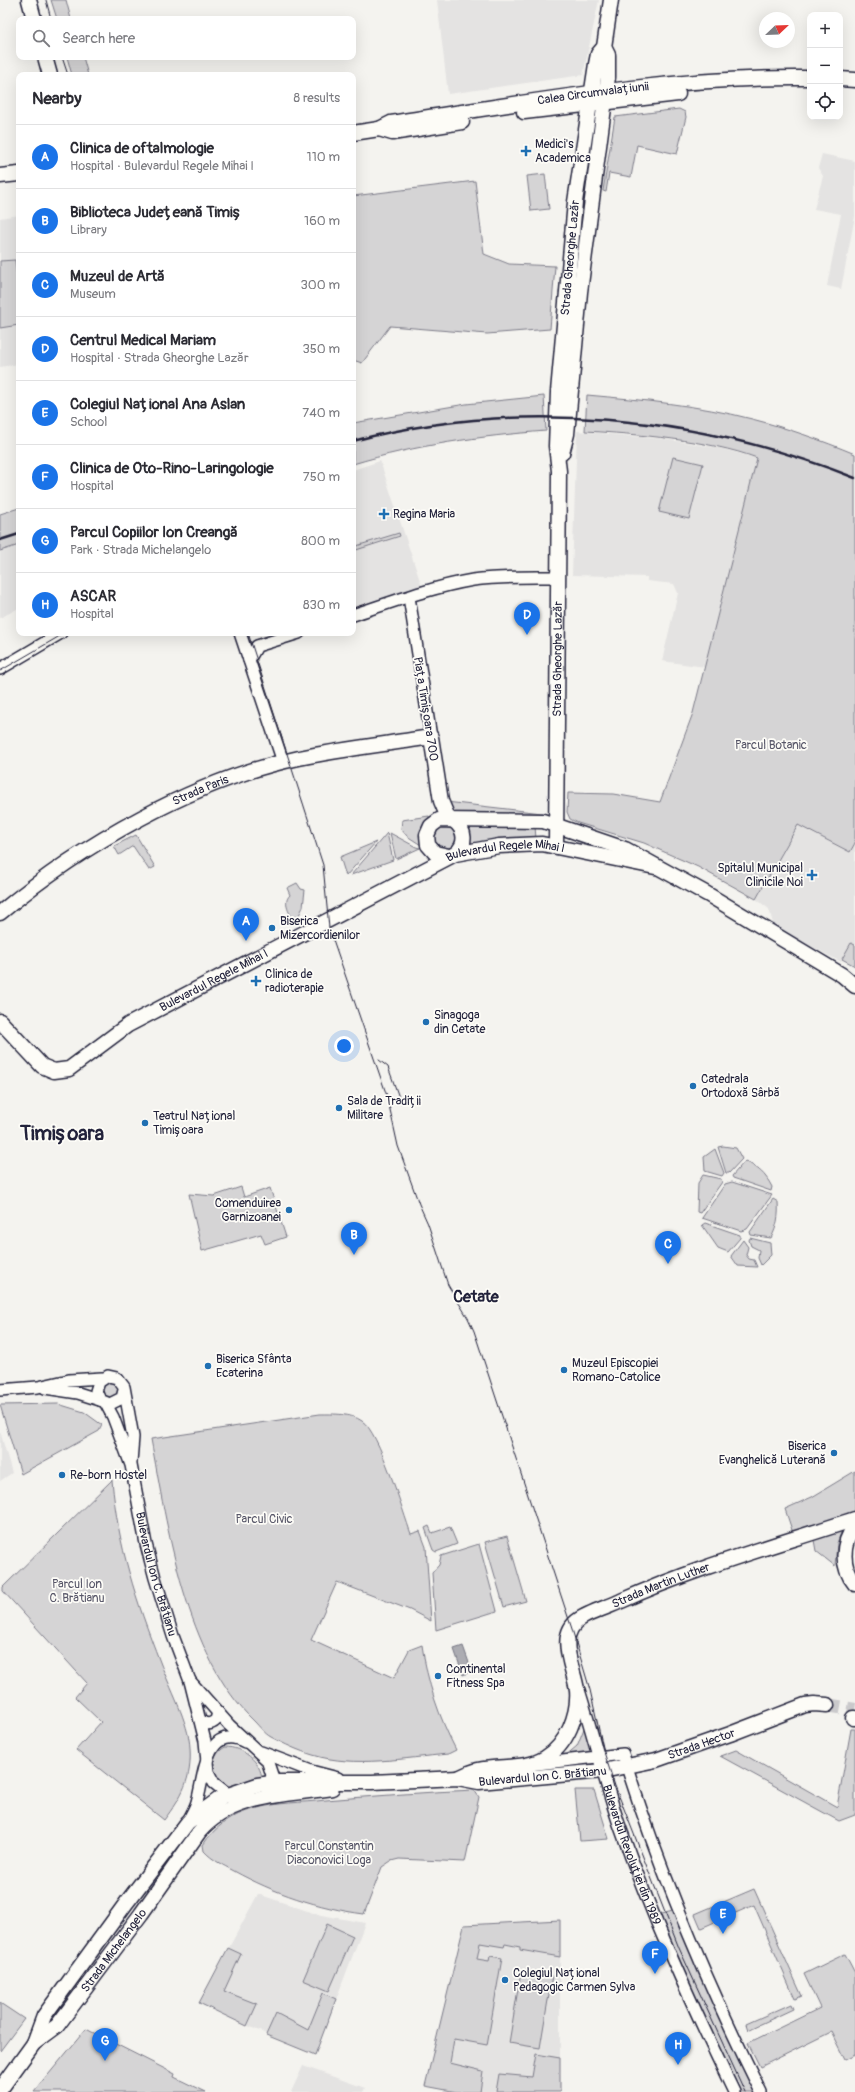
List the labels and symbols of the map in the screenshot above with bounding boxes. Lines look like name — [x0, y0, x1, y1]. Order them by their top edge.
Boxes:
north arrow — [759, 12, 795, 48]
street label: Calea Circumvalațiunii — [536, 79, 650, 108]
place label: Medici's Academica — [535, 137, 591, 166]
marker: Medici's Academica — [520, 145, 532, 157]
street label: Strada Gheorghe Lazăr — [558, 199, 583, 316]
place label: Regina Maria — [393, 507, 456, 522]
marker: Regina Maria — [378, 508, 390, 520]
street label: Strada Gheorghe Lazăr — [550, 600, 566, 717]
pin: D — [514, 602, 540, 635]
street label: Piața Timișoara 700 — [410, 656, 441, 762]
park label: Parcul Botanic — [735, 738, 807, 753]
street label: Strada Paris — [170, 772, 231, 809]
street label: Bulevardul Regele Mihai I — [443, 837, 566, 866]
place label: Spitalul Municipal Clinicile Noi — [717, 861, 803, 890]
marker: Spitalul Municipal Clinicile Noi — [806, 869, 818, 881]
pin: A — [233, 908, 259, 941]
place label: Biserica Mizercordienilor — [280, 914, 361, 943]
marker: Biserica Mizercordienilor — [267, 923, 277, 933]
street label: Bulevardul Regele Mihai I — [157, 946, 271, 1015]
place label: Clinica de radioterapie — [265, 967, 324, 996]
marker: Clinica de radioterapie — [250, 975, 262, 987]
place label: Sinagoga din Cetate — [434, 1008, 486, 1037]
marker: Sinagoga din Cetate — [421, 1017, 431, 1027]
your location — [334, 1036, 354, 1056]
place label: Catedrala Ortodoxă Sârbă — [701, 1072, 780, 1101]
marker: Catedrala Ortodoxă Sârbă — [688, 1081, 698, 1091]
place label: Sala de Tradiții Militare — [347, 1094, 421, 1123]
marker: Sala de Tradiții Militare — [334, 1103, 344, 1113]
place label: Teatrul Național Timișoara — [153, 1109, 235, 1138]
marker: Teatrul Național Timișoara — [140, 1118, 150, 1128]
district label: Timișoara — [19, 1121, 104, 1146]
place label: Comenduirea Garnizoanei — [215, 1196, 281, 1225]
marker: Comenduirea Garnizoanei — [284, 1205, 294, 1215]
pin: B — [341, 1222, 367, 1255]
pin: C — [655, 1231, 681, 1264]
district label: Cetate — [453, 1287, 500, 1307]
place label: Biserica Sfânta Ecaterina — [216, 1352, 292, 1381]
place label: Muzeul Episcopiei Romano-Catolice — [572, 1356, 660, 1385]
marker: Biserica Sfânta Ecaterina — [203, 1361, 213, 1371]
marker: Muzeul Episcopiei Romano-Catolice — [559, 1365, 569, 1375]
place label: Biserica Evanghelică Luterană — [719, 1439, 826, 1468]
marker: Biserica Evanghelică Luterană — [829, 1448, 839, 1458]
place label: Re-born Hostel — [70, 1468, 147, 1483]
marker: Re-born Hostel — [57, 1470, 67, 1480]
street label: Bulevardul Ion C. Brătianu — [132, 1511, 180, 1638]
park label: Parcul Civic — [235, 1512, 293, 1527]
street label: Strada Martin Luther — [610, 1559, 713, 1612]
park label: Parcul Ion C. Brătianu — [50, 1577, 104, 1606]
place label: Continental Fitness Spa — [446, 1662, 506, 1691]
marker: Continental Fitness Spa — [433, 1671, 443, 1681]
street label: Strada Hector — [666, 1725, 738, 1763]
street label: Bulevardul Ion C. Brătianu — [478, 1763, 608, 1790]
street label: Bulevardul Revoluției din 1989 — [599, 1783, 664, 1927]
park label: Parcul Constantin Diaconovici Loga — [284, 1839, 374, 1868]
pin: E — [710, 1901, 736, 1934]
street label: Strada Michelangelo — [78, 1906, 151, 1995]
pin: F — [642, 1941, 668, 1974]
place label: Colegiul Național Pedagogic Carmen Sylva — [513, 1966, 636, 1995]
marker: Colegiul Național Pedagogic Carmen Sylva — [500, 1975, 510, 1985]
pin: G — [92, 2028, 118, 2061]
pin: H — [665, 2032, 691, 2065]

